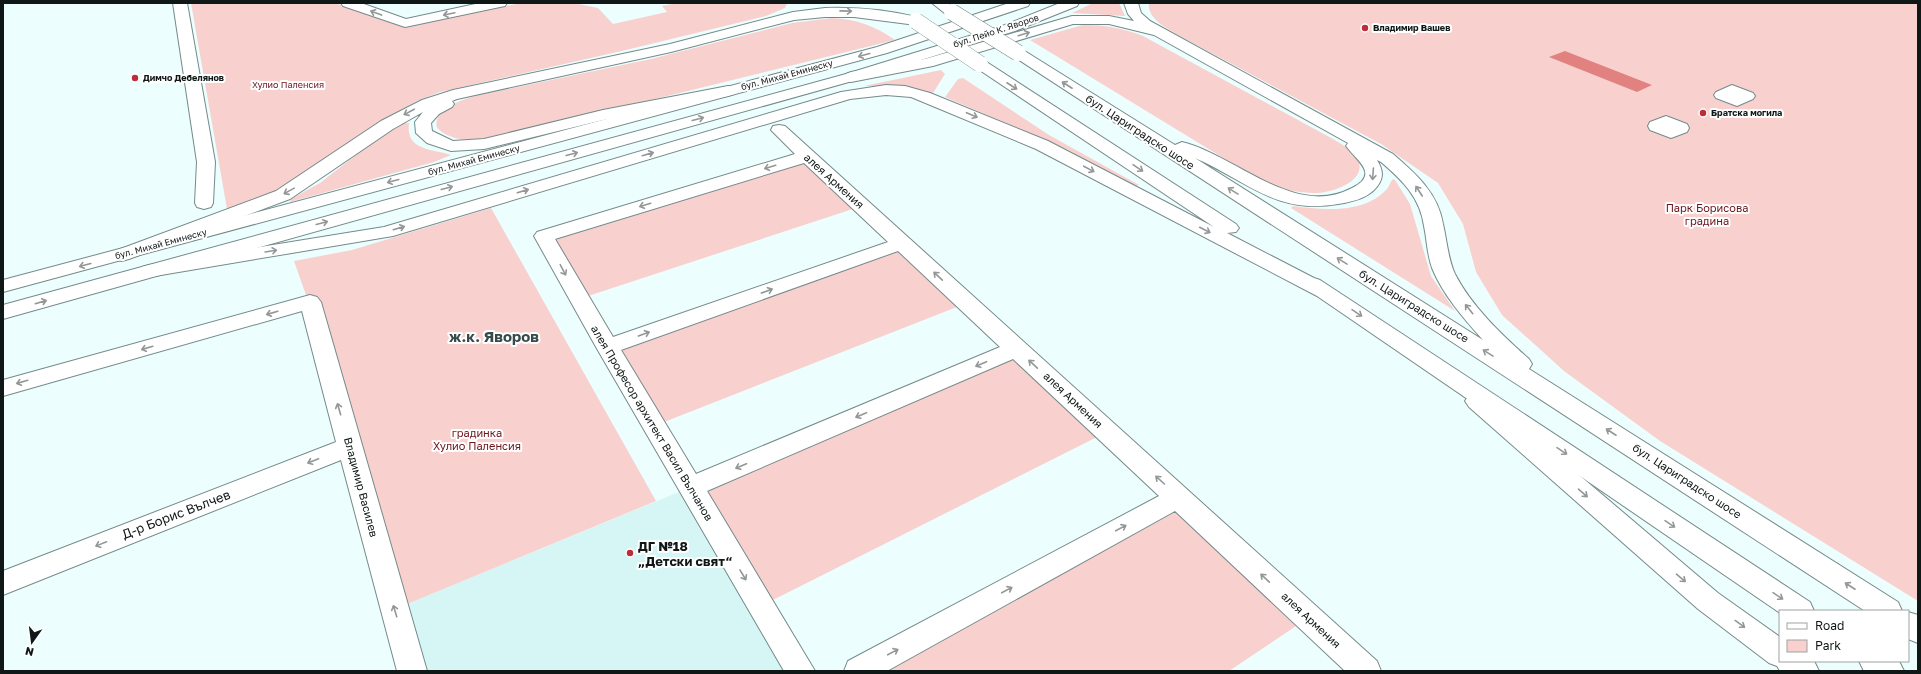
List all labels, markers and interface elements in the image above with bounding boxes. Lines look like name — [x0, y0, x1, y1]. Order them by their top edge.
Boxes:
one-way arrow — [839, 7, 852, 15]
one-way arrow — [370, 9, 383, 16]
one-way arrow — [442, 10, 455, 18]
street label: бул. Пейо К. Яворов — [952, 11, 1040, 50]
place label: Владимир Вашев — [1373, 22, 1450, 33]
marker: Владимир Вашев — [1360, 23, 1370, 33]
one-way arrow — [1018, 30, 1031, 37]
one-way arrow — [858, 52, 871, 59]
street label: бул. Михай Еминеску — [740, 57, 834, 92]
place label: Димчо Дебелянов — [143, 72, 224, 83]
marker: Димчо Дебелянов — [130, 73, 140, 83]
park label: Хулио Паленсия — [252, 79, 324, 90]
one-way arrow — [1007, 81, 1018, 90]
one-way arrow — [1062, 81, 1073, 89]
street label: бул. Цариградско шосе — [1084, 92, 1197, 172]
place label: Братска могила — [1711, 107, 1782, 118]
marker: Братска могила — [1698, 108, 1708, 118]
one-way arrow — [403, 109, 415, 117]
one-way arrow — [965, 111, 977, 119]
one-way arrow — [691, 115, 704, 122]
street label: бул. Михай Еминеску — [427, 142, 521, 177]
one-way arrow — [566, 150, 579, 157]
one-way arrow — [641, 150, 654, 157]
street label: алея Армения — [802, 150, 867, 211]
one-way arrow — [763, 164, 776, 171]
one-way arrow — [1132, 164, 1143, 172]
one-way arrow — [1083, 166, 1095, 174]
one-way arrow — [1370, 167, 1377, 180]
one-way arrow — [387, 178, 400, 186]
one-way arrow — [440, 184, 453, 191]
one-way arrow — [1415, 186, 1424, 197]
one-way arrow — [517, 187, 530, 194]
one-way arrow — [1228, 187, 1239, 195]
one-way arrow — [283, 188, 295, 196]
park label: Парк Борисова градина — [1666, 201, 1748, 227]
one-way arrow — [639, 202, 652, 209]
one-way arrow — [315, 219, 328, 226]
one-way arrow — [392, 224, 405, 231]
street label: бул. Михай Еминеску — [114, 226, 208, 261]
one-way arrow — [1198, 226, 1210, 234]
one-way arrow — [264, 247, 277, 255]
one-way arrow — [1337, 257, 1348, 265]
one-way arrow — [78, 261, 91, 269]
one-way arrow — [560, 264, 567, 276]
street label: бул. Цариградско шосе — [1357, 266, 1472, 345]
one-way arrow — [932, 271, 943, 280]
one-way arrow — [760, 287, 773, 294]
one-way arrow — [34, 297, 47, 305]
one-way arrow — [1465, 304, 1474, 315]
one-way arrow — [266, 309, 279, 317]
one-way arrow — [1351, 309, 1362, 317]
street label: алея Професор архитект Васил Вълчанов — [589, 323, 716, 523]
district label: ж.к. Яворов — [449, 327, 539, 345]
one-way arrow — [638, 330, 650, 338]
one-way arrow — [141, 344, 154, 352]
one-way arrow — [1482, 349, 1494, 357]
one-way arrow — [1028, 359, 1038, 369]
one-way arrow — [975, 361, 987, 368]
street label: алея Армения — [1041, 369, 1106, 430]
one-way arrow — [15, 379, 28, 387]
one-way arrow — [335, 403, 342, 416]
one-way arrow — [855, 412, 867, 419]
park label: градинка Хулио Паленсия — [433, 426, 521, 452]
one-way arrow — [1606, 428, 1617, 436]
street label: Владимир Василев — [342, 436, 381, 538]
street label: бул. Цариградско шосе — [1631, 441, 1744, 521]
one-way arrow — [1556, 447, 1567, 455]
one-way arrow — [308, 457, 320, 465]
one-way arrow — [736, 462, 748, 470]
one-way arrow — [1155, 475, 1165, 485]
street label: Д-р Борис Вълчев — [120, 486, 232, 542]
one-way arrow — [1577, 489, 1588, 498]
one-way arrow — [1664, 520, 1675, 528]
one-way arrow — [1115, 524, 1127, 532]
place label: ДГ №18 „Детски свят“ — [638, 538, 732, 569]
one-way arrow — [95, 541, 107, 548]
marker: ДГ №18 „Детски свят“ — [625, 548, 635, 558]
one-way arrow — [739, 569, 747, 581]
one-way arrow — [1676, 573, 1687, 582]
one-way arrow — [1261, 574, 1271, 583]
one-way arrow — [1844, 582, 1856, 590]
one-way arrow — [1001, 586, 1013, 594]
street label: алея Армения — [1279, 589, 1344, 650]
one-way arrow — [1772, 592, 1783, 600]
one-way arrow — [391, 605, 398, 618]
legend — [1779, 610, 1909, 662]
text: Road — [1815, 618, 1844, 633]
one-way arrow — [1734, 620, 1745, 628]
north arrow — [12, 622, 52, 662]
text: Park — [1815, 638, 1841, 653]
text: N — [24, 645, 35, 660]
one-way arrow — [887, 648, 899, 656]

